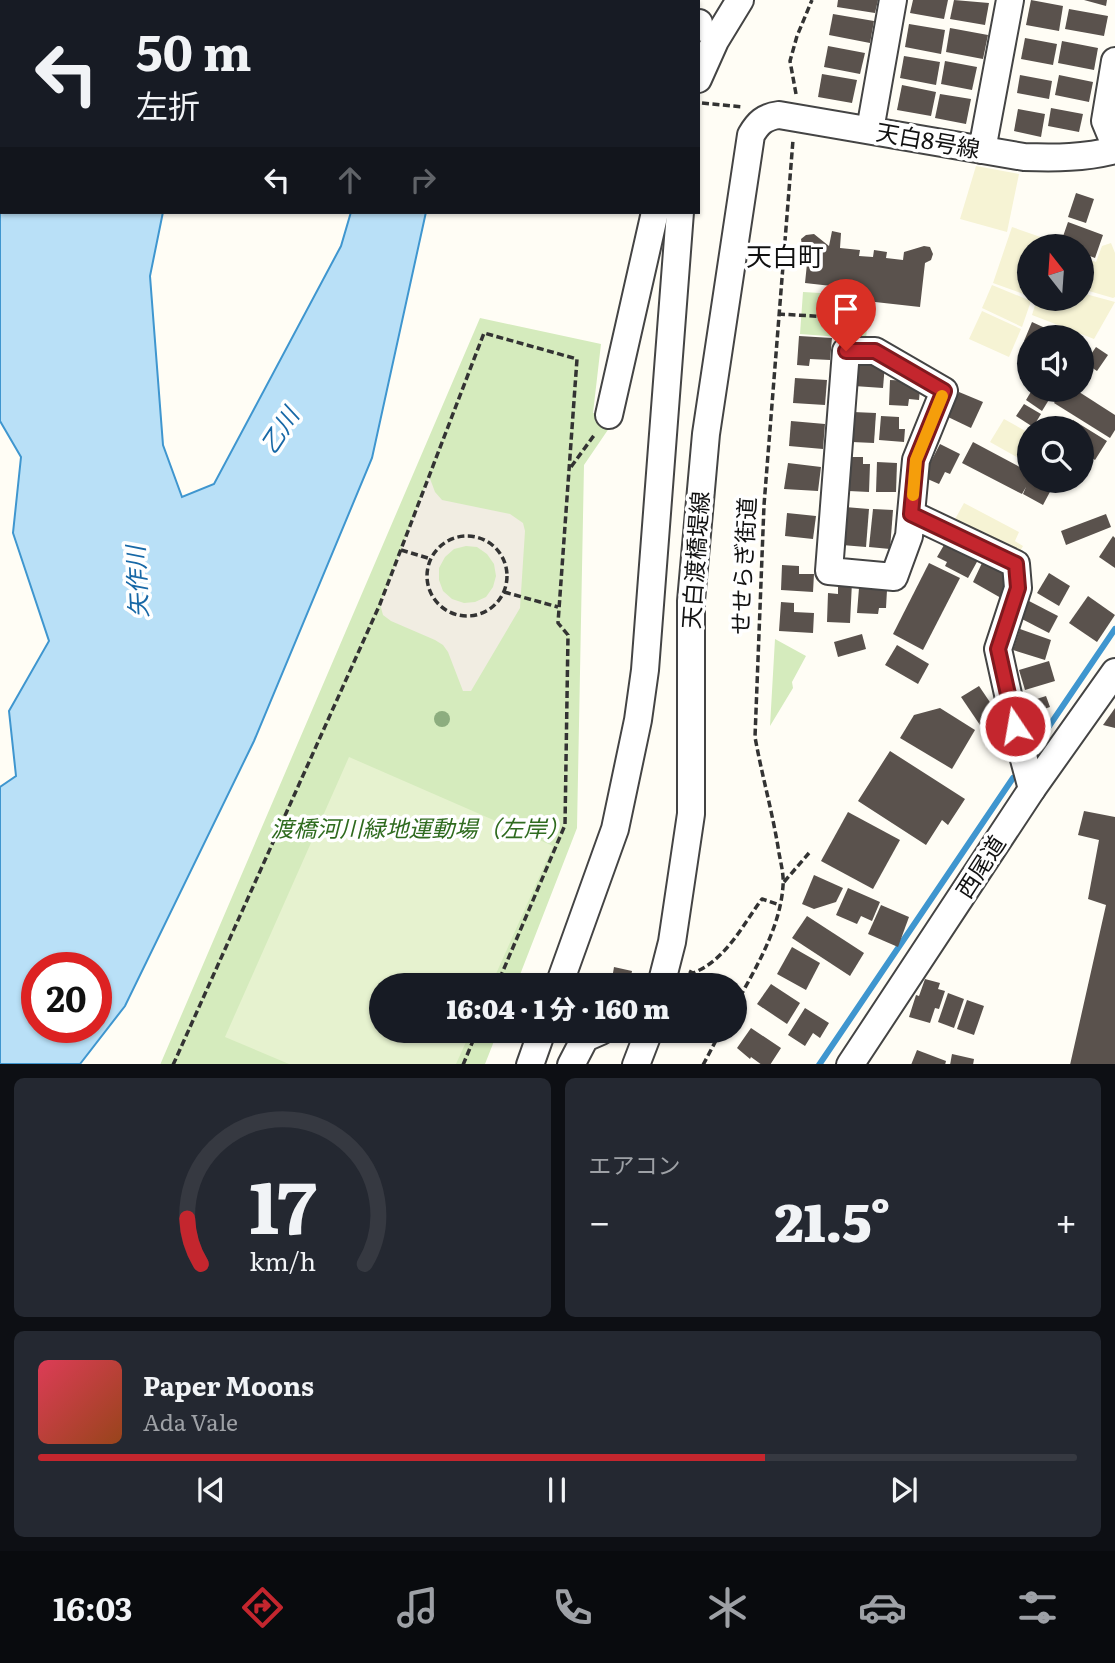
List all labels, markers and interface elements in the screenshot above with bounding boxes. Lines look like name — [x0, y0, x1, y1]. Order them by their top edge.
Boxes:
text: 50 m — [136, 13, 252, 86]
icon: left — [21, 28, 112, 119]
text: 左折 — [136, 80, 200, 128]
street label: 天白8号線 — [874, 113, 983, 165]
icon: left — [258, 161, 296, 199]
icon: ahead — [331, 161, 369, 199]
icon: right — [404, 161, 442, 199]
north arrow — [1017, 234, 1094, 312]
map controls — [1017, 234, 1094, 493]
district label: 天白町 — [746, 235, 824, 274]
pin — [816, 279, 876, 351]
icon: arrive — [827, 290, 865, 328]
button: sound — [1017, 325, 1094, 402]
water label: 乙川 — [250, 397, 307, 459]
button: search — [1017, 416, 1094, 493]
street label: 天白渡橋堤線 — [672, 490, 716, 630]
street label: せせらぎ街道 — [721, 496, 763, 636]
water label: 矢作川 — [116, 542, 155, 619]
position arrow — [978, 689, 1052, 763]
park label: 渡橋河川緑地運動場（左岸） — [271, 810, 570, 844]
street label: 西尾道 — [946, 828, 1012, 904]
speed limit sign: 20 — [21, 952, 112, 1043]
text: 16:04 · 1 分 · 160 m — [446, 988, 670, 1027]
text: エアコン — [589, 1147, 681, 1181]
text: 17 — [249, 1148, 316, 1256]
text: 21.5° — [775, 1181, 891, 1258]
text: − — [589, 1191, 611, 1248]
text: + — [1055, 1191, 1077, 1248]
text: km/h — [249, 1241, 316, 1278]
text: Paper Moons — [143, 1365, 314, 1404]
text: Ada Vale — [143, 1404, 238, 1438]
icon: previous — [192, 1471, 230, 1509]
icon: pause — [538, 1471, 576, 1509]
icon: next — [885, 1471, 923, 1509]
text: 16:03 — [53, 1583, 132, 1631]
icon: directions — [238, 1583, 287, 1632]
icon: music — [393, 1583, 442, 1632]
icon: phone — [548, 1583, 597, 1632]
icon: climate — [703, 1583, 752, 1632]
icon: car — [858, 1583, 907, 1632]
icon: filters — [1013, 1583, 1062, 1632]

